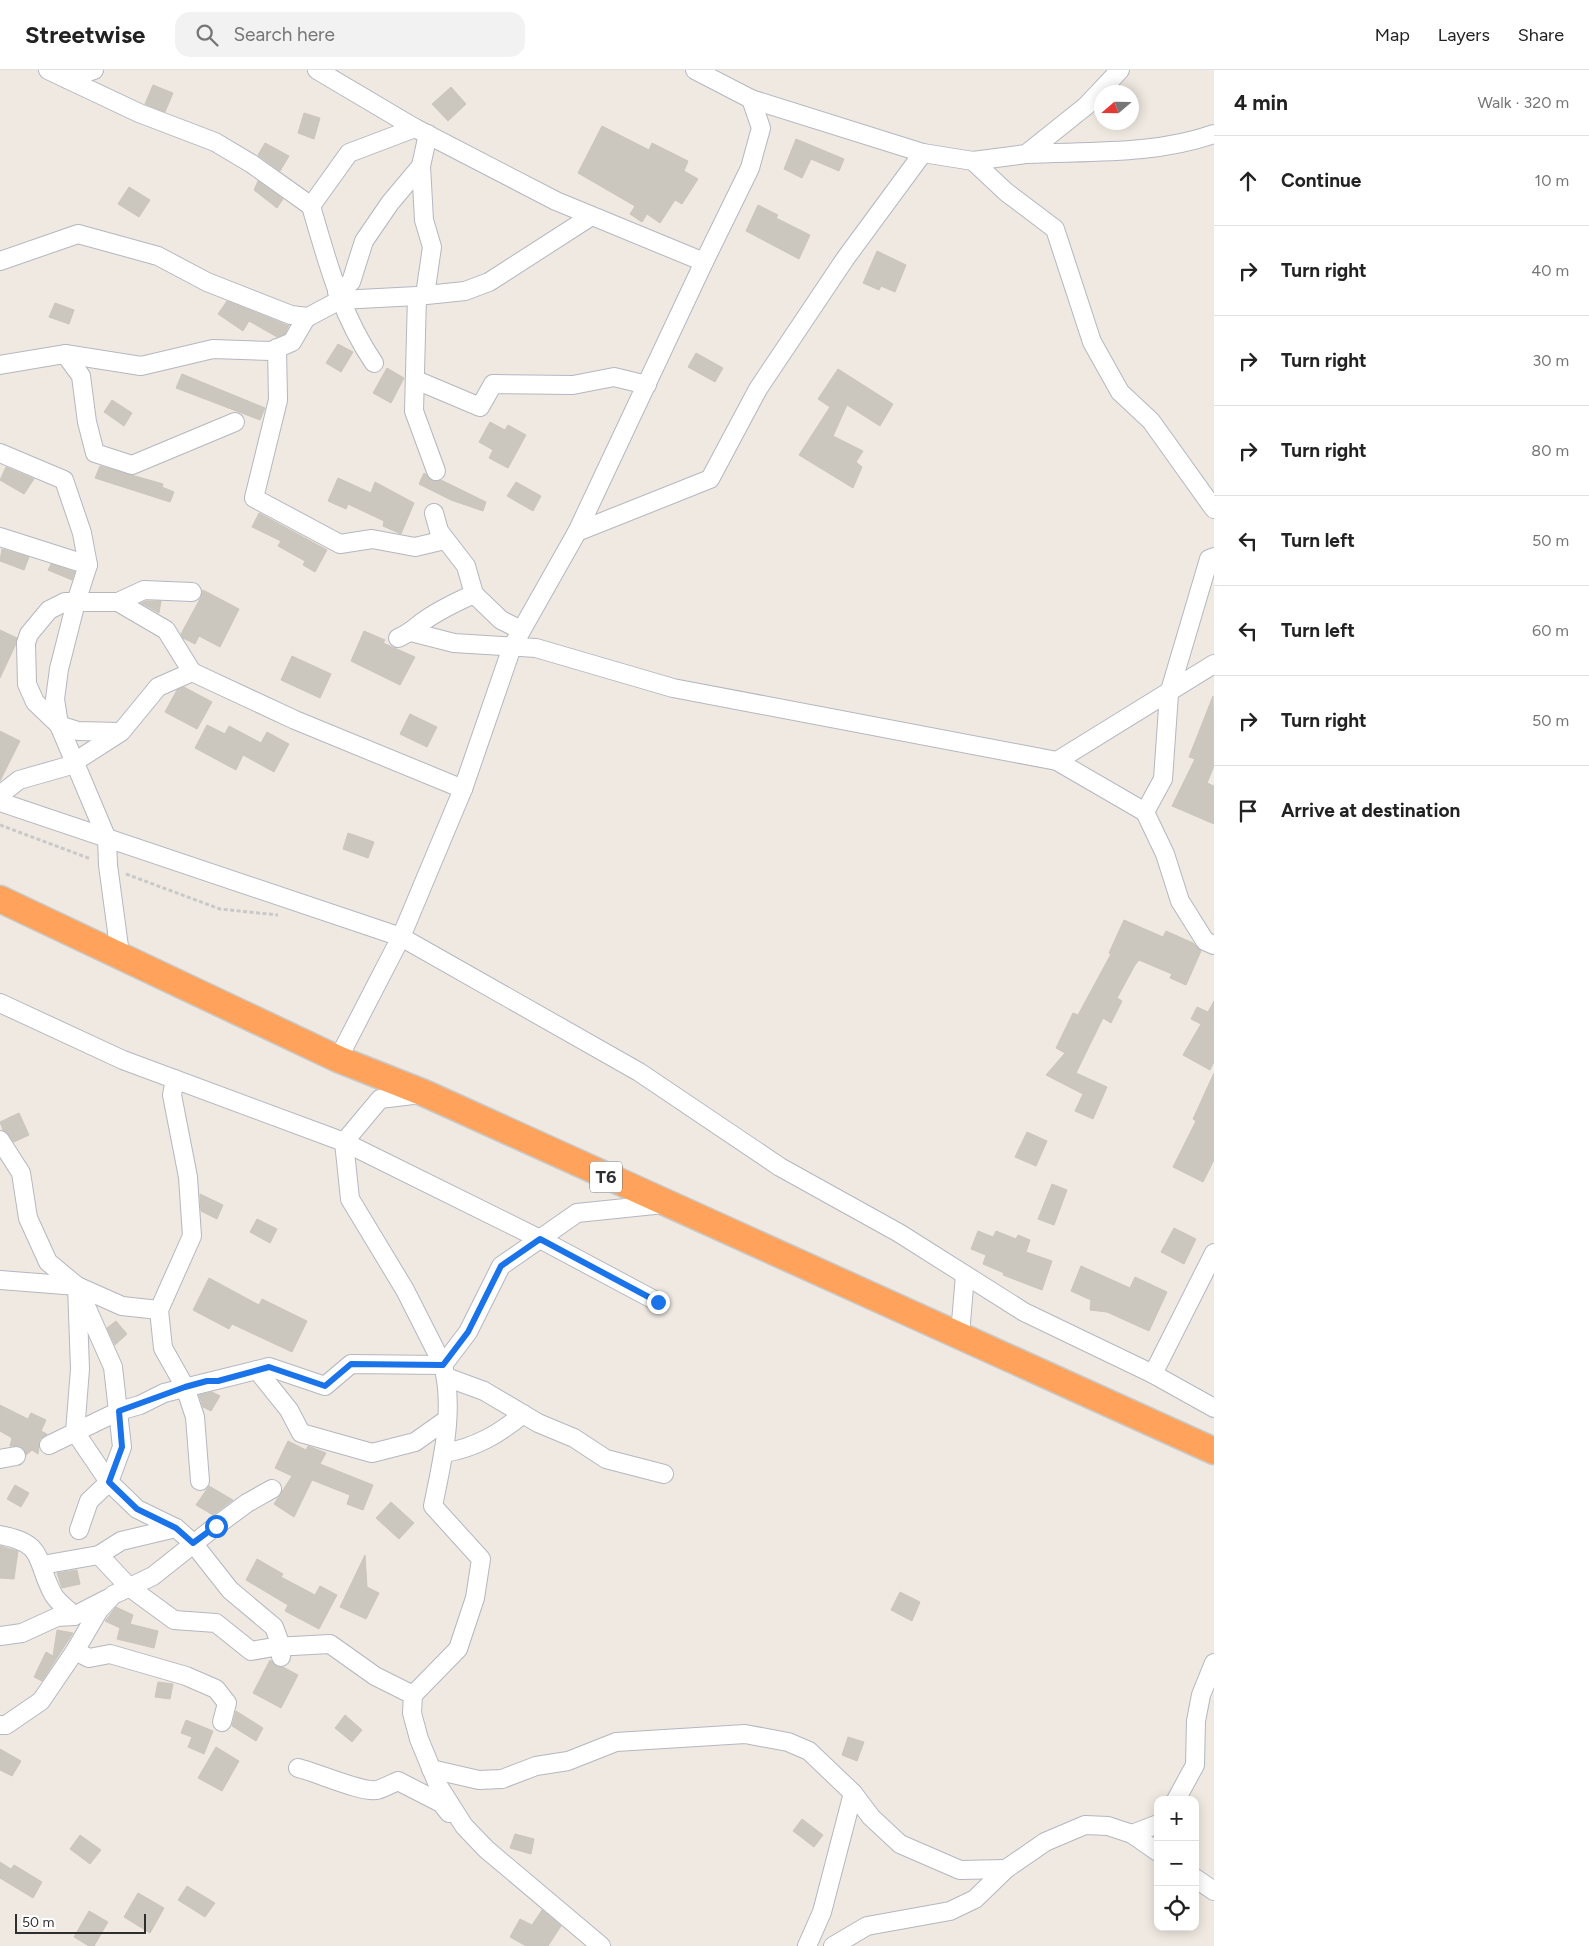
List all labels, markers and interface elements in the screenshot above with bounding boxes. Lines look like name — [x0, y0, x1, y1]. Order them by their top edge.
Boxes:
search box — [175, 12, 525, 57]
text: Streetwise — [25, 20, 145, 49]
icon: search — [193, 21, 221, 49]
text: Search here — [233, 23, 335, 46]
text: Map — [1375, 24, 1410, 46]
text: Layers — [1438, 24, 1490, 46]
text: Share — [1518, 24, 1564, 46]
north arrow — [1094, 85, 1139, 130]
text: 4 min — [1234, 90, 1288, 115]
text: Walk · 320 m — [1477, 93, 1569, 112]
icon: ahead — [1234, 167, 1262, 195]
text: Continue — [1281, 169, 1361, 192]
text: 10 m — [1535, 171, 1569, 190]
icon: right — [1234, 257, 1262, 285]
text: Turn right — [1281, 259, 1367, 282]
text: 40 m — [1531, 261, 1569, 280]
icon: right — [1234, 347, 1262, 375]
text: Turn right — [1281, 349, 1367, 372]
text: 30 m — [1532, 351, 1569, 370]
icon: right — [1234, 437, 1262, 465]
text: Turn right — [1281, 439, 1367, 462]
text: 80 m — [1531, 441, 1569, 460]
icon: left — [1234, 527, 1262, 555]
text: Turn left — [1281, 529, 1355, 552]
text: 50 m — [1532, 531, 1569, 550]
icon: left — [1234, 617, 1262, 645]
text: Turn left — [1281, 619, 1355, 642]
text: 60 m — [1532, 621, 1569, 640]
icon: right — [1234, 707, 1262, 735]
text: Turn right — [1281, 709, 1367, 732]
text: 50 m — [1532, 711, 1569, 730]
icon: arrive — [1234, 797, 1262, 825]
text: Arrive at destination — [1281, 799, 1460, 822]
road number: T6 — [590, 1162, 622, 1192]
route end — [647, 1291, 670, 1314]
route start — [205, 1515, 228, 1538]
map controls — [1154, 1796, 1199, 1931]
button: + — [1154, 1796, 1199, 1841]
button: − — [1154, 1841, 1199, 1886]
button: locate — [1154, 1886, 1199, 1931]
scale bar — [15, 1911, 146, 1934]
text: 50 m — [22, 1914, 54, 1931]

